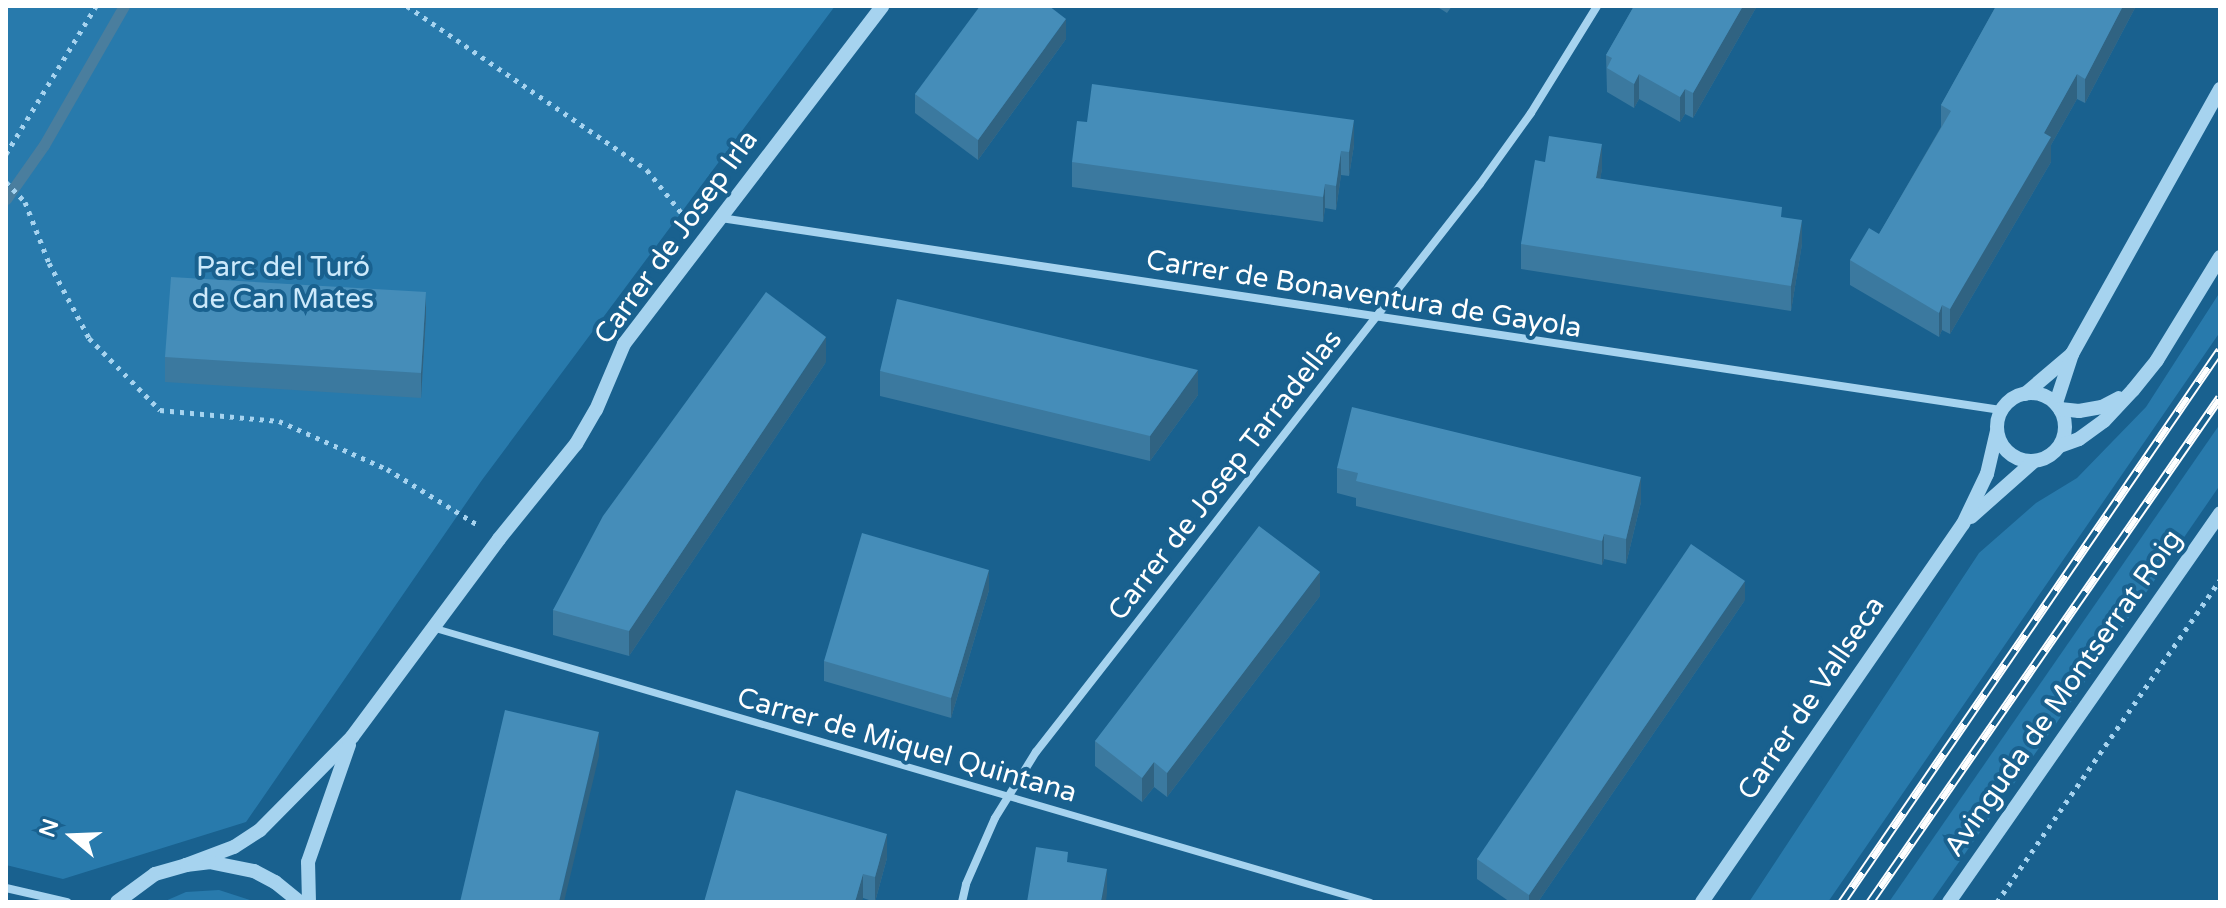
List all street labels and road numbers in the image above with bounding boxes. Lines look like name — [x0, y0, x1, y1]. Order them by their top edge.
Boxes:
street label: Carrer de Josep Irla — [587, 123, 765, 351]
street label: Carrer de Bonaventura de Gayola — [1144, 243, 1584, 345]
street label: Carrer de Josep Tarradellas — [1101, 323, 1349, 627]
street label: Avinguda de Montserrat Roig — [1937, 523, 2189, 863]
street label: Carrer de Vallseca — [1730, 590, 1892, 806]
street label: Carrer de Miquel Quintana — [733, 680, 1081, 810]

